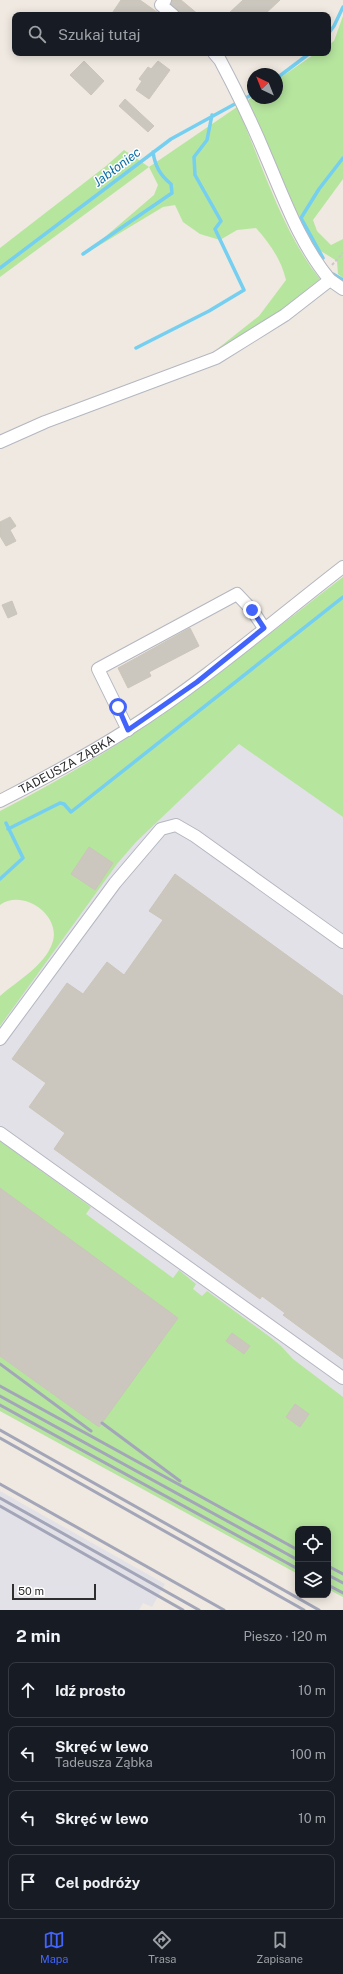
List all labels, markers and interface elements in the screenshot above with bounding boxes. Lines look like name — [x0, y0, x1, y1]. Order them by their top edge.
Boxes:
search box — [12, 12, 331, 56]
icon: search — [26, 23, 48, 45]
text: Szukaj tutaj — [58, 26, 141, 43]
north arrow — [247, 68, 283, 104]
water label: Jabłoniec — [90, 144, 144, 190]
route end — [243, 601, 261, 619]
route start — [109, 698, 127, 716]
street label: TADEUSZA ZĄBKA — [17, 732, 117, 797]
map controls — [295, 1526, 331, 1598]
button: locate — [295, 1526, 331, 1562]
button: layers — [295, 1562, 331, 1598]
scale bar — [12, 1582, 96, 1601]
text: 50 m — [18, 1585, 44, 1597]
text: 2 min — [16, 1626, 61, 1646]
text: Pieszo · 120 m — [244, 1629, 327, 1644]
icon: ahead — [17, 1679, 39, 1701]
text: Idź prosto — [55, 1682, 126, 1699]
text: 10 m — [298, 1683, 326, 1698]
text: Skręć w lewo — [55, 1738, 149, 1755]
icon: left — [17, 1743, 39, 1765]
text: 100 m — [290, 1747, 326, 1762]
text: Tadeusza Ząbka — [55, 1755, 153, 1770]
icon: left — [17, 1807, 39, 1829]
text: Skręć w lewo — [55, 1810, 149, 1827]
text: 10 m — [298, 1811, 326, 1826]
icon: arrive — [17, 1871, 39, 1893]
text: Cel podróży — [55, 1874, 140, 1891]
tab: Mapa — [40, 1929, 68, 1965]
tab: Trasa — [148, 1929, 176, 1965]
tab: Zapisane — [256, 1929, 303, 1965]

